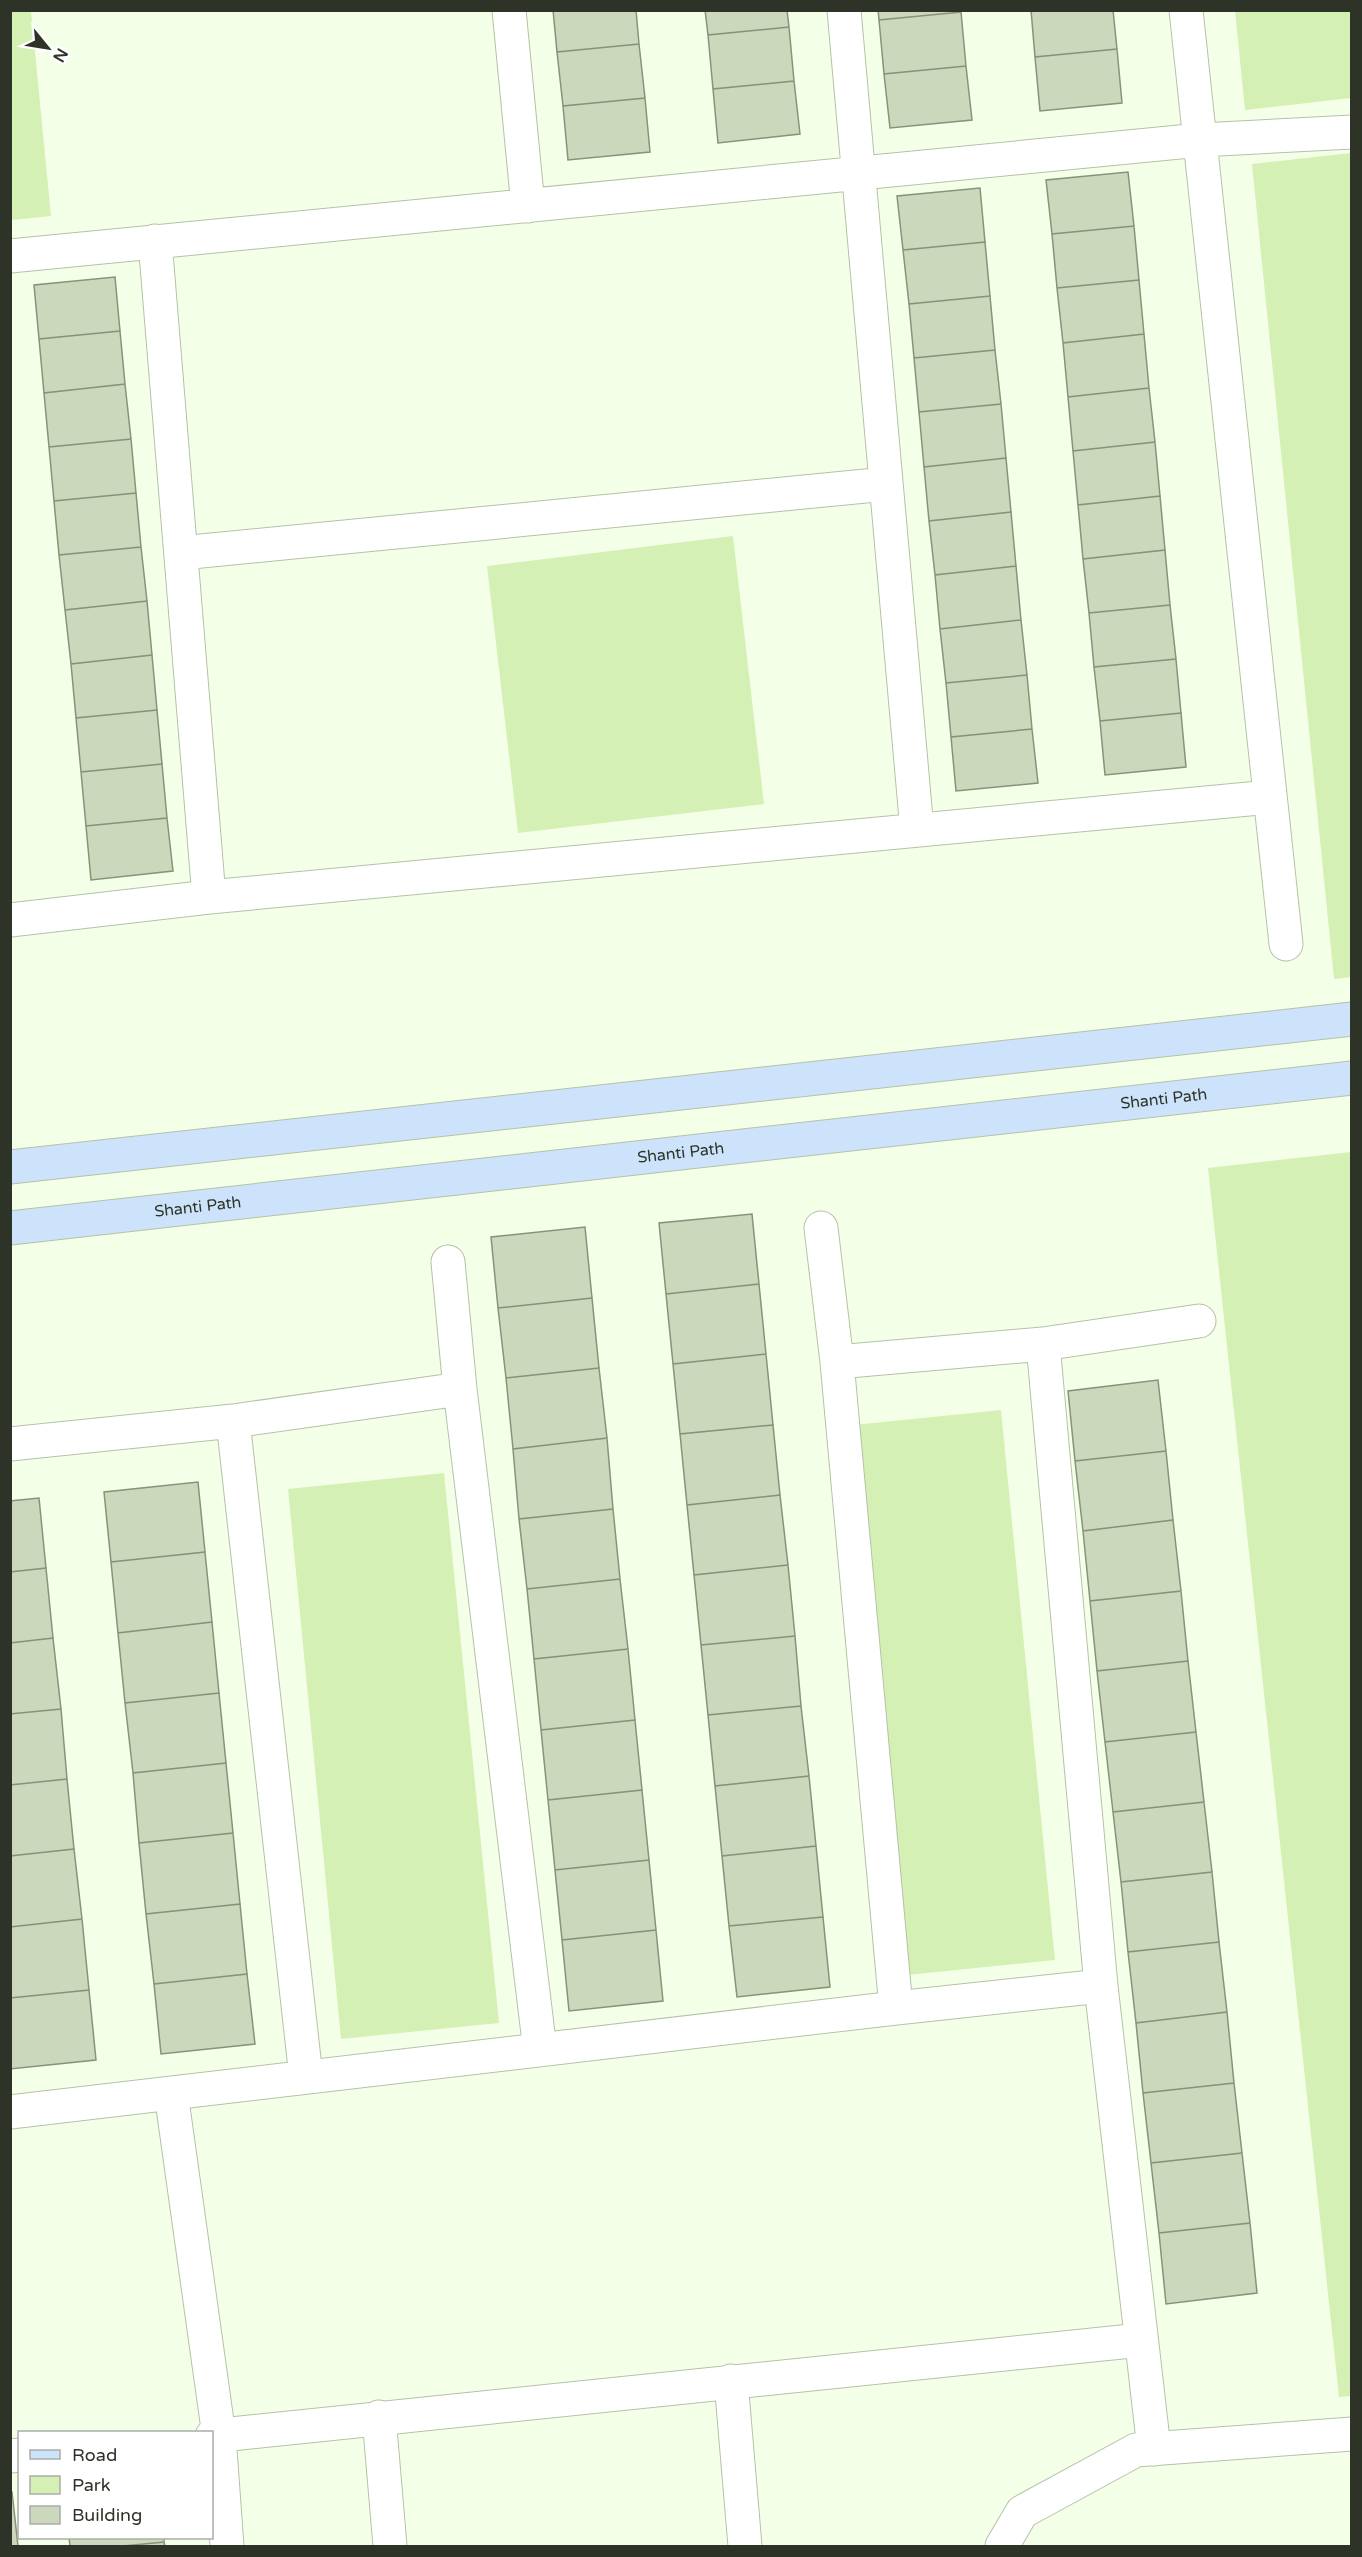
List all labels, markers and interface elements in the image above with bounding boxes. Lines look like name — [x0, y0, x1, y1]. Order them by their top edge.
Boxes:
north arrow — [18, 18, 78, 78]
text: N — [48, 44, 72, 66]
street label: Shanti Path — [1119, 1084, 1208, 1114]
street label: Shanti Path — [636, 1138, 725, 1168]
street label: Shanti Path — [153, 1192, 242, 1222]
legend — [18, 2431, 213, 2539]
text: Road — [72, 2444, 117, 2466]
text: Park — [72, 2474, 111, 2496]
text: Building — [72, 2504, 142, 2526]

